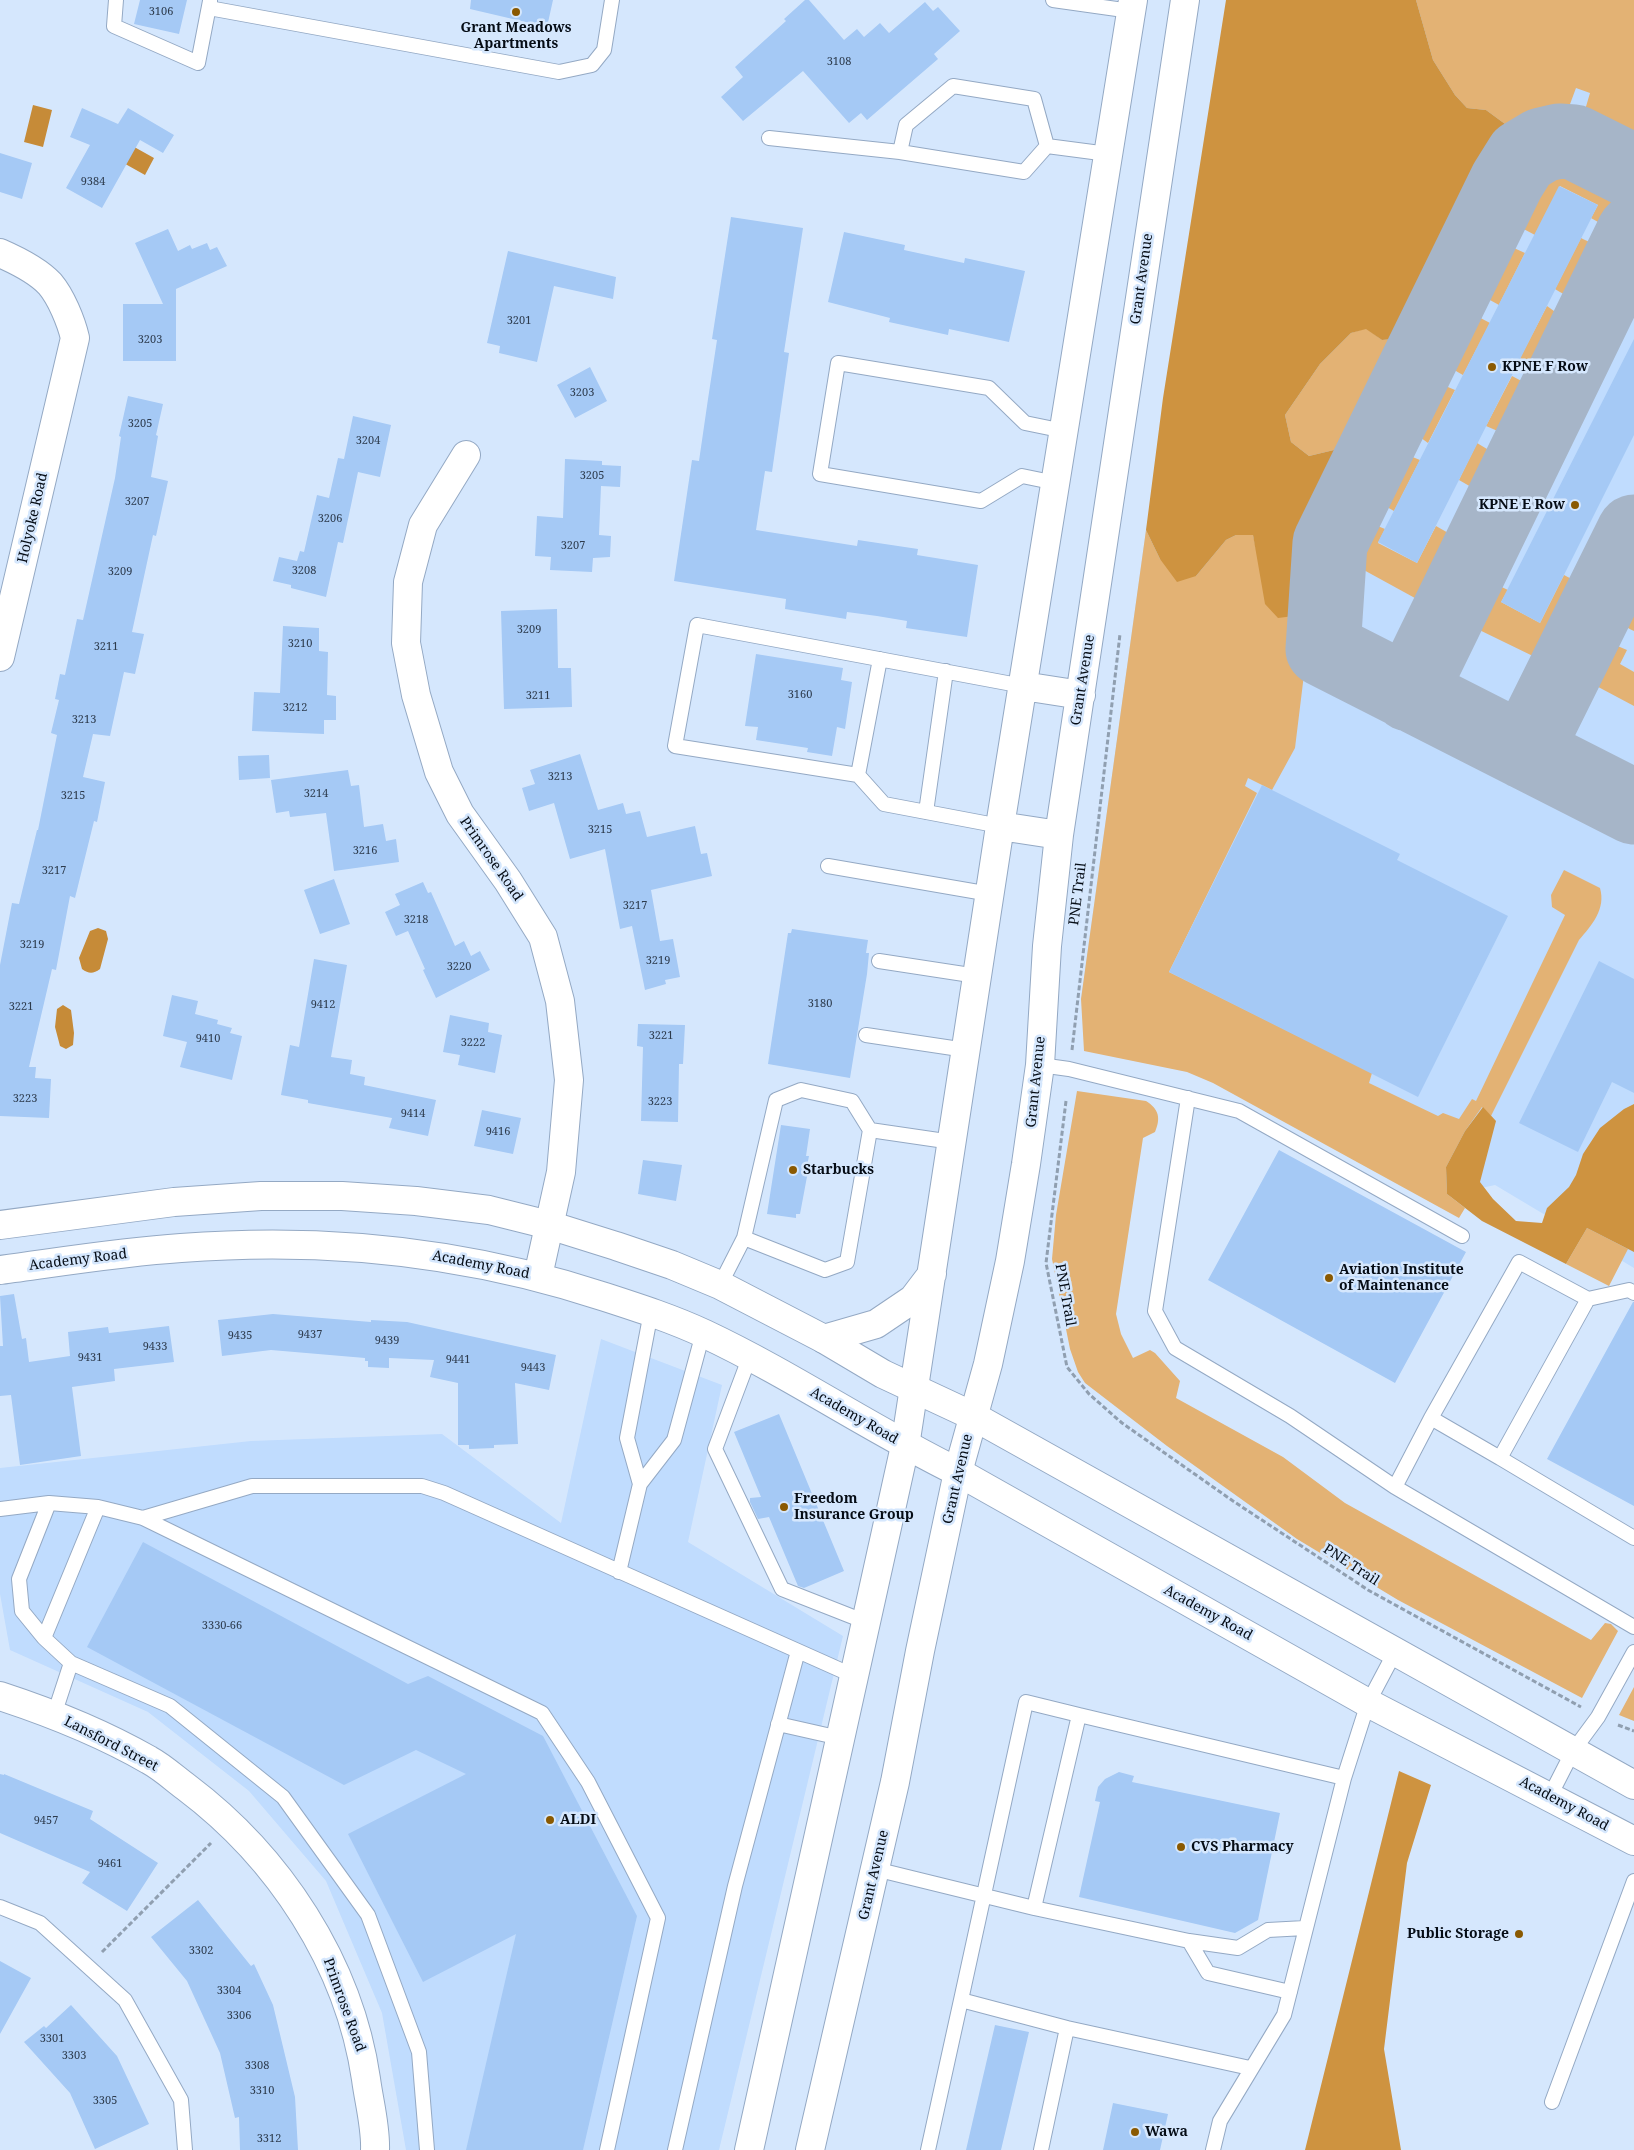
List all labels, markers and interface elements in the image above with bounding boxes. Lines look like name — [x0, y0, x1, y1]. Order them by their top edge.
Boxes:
house number: 3106 — [149, 5, 173, 19]
marker: Grant Meadows Apartments — [510, 6, 522, 18]
place label: Grant Meadows Apartments — [460, 20, 572, 52]
house number: 3108 — [827, 55, 851, 69]
house number: 9384 — [81, 175, 105, 189]
street label: Grant Avenue — [1127, 232, 1157, 326]
house number: 3201 — [507, 314, 531, 328]
house number: 3203 — [138, 333, 162, 347]
place label: KPNE F Row — [1502, 359, 1588, 375]
marker: KPNE F Row — [1486, 361, 1498, 373]
house number: 3203 — [570, 386, 594, 400]
house number: 3205 — [128, 417, 152, 431]
house number: 3204 — [356, 434, 380, 448]
house number: 3205 — [580, 469, 604, 483]
street label: Holyoke Road — [14, 471, 52, 565]
house number: 3207 — [125, 495, 149, 509]
place label: KPNE E Row — [1479, 497, 1565, 513]
marker: KPNE E Row — [1569, 499, 1581, 511]
house number: 3206 — [318, 512, 342, 526]
house number: 3207 — [561, 539, 585, 553]
house number: 3208 — [292, 564, 316, 578]
house number: 3209 — [108, 565, 132, 579]
house number: 3209 — [517, 623, 541, 637]
street label: Grant Avenue — [1068, 633, 1098, 727]
house number: 3210 — [288, 637, 312, 651]
house number: 3211 — [94, 640, 118, 654]
house number: 3160 — [788, 688, 812, 702]
house number: 3211 — [526, 689, 550, 703]
house number: 3212 — [283, 701, 307, 715]
house number: 3213 — [72, 713, 96, 727]
house number: 3213 — [548, 770, 572, 784]
house number: 3214 — [304, 787, 328, 801]
house number: 3215 — [61, 789, 85, 803]
street label: Primrose Road — [456, 814, 526, 904]
house number: 3215 — [588, 823, 612, 837]
house number: 3216 — [353, 844, 377, 858]
street label: PNE Trail — [1066, 862, 1090, 926]
house number: 3217 — [42, 864, 66, 878]
house number: 3217 — [623, 899, 647, 913]
house number: 3218 — [404, 913, 428, 927]
house number: 3219 — [20, 938, 44, 952]
house number: 3219 — [646, 954, 670, 968]
house number: 3220 — [447, 960, 471, 974]
house number: 3180 — [808, 997, 832, 1011]
house number: 9412 — [311, 998, 335, 1012]
house number: 3221 — [9, 1000, 33, 1014]
house number: 3221 — [649, 1029, 673, 1043]
house number: 9410 — [196, 1032, 220, 1046]
street label: Grant Avenue — [1023, 1035, 1049, 1129]
house number: 3222 — [461, 1036, 485, 1050]
house number: 3223 — [13, 1092, 37, 1106]
house number: 3223 — [648, 1095, 672, 1109]
house number: 9414 — [401, 1107, 425, 1121]
house number: 9416 — [486, 1125, 510, 1139]
place label: Starbucks — [803, 1162, 874, 1178]
marker: Starbucks — [787, 1164, 799, 1176]
street label: Academy Road — [28, 1246, 128, 1274]
street label: Academy Road — [431, 1247, 531, 1283]
street label: PNE Trail — [1051, 1262, 1079, 1328]
place label: Aviation Institute of Maintenance — [1339, 1262, 1464, 1294]
marker: Aviation Institute of Maintenance — [1323, 1272, 1335, 1284]
house number: 9437 — [298, 1328, 322, 1342]
house number: 9435 — [228, 1329, 252, 1343]
house number: 9439 — [375, 1334, 399, 1348]
house number: 9433 — [143, 1340, 167, 1354]
house number: 9431 — [78, 1351, 102, 1365]
house number: 9441 — [446, 1353, 470, 1367]
house number: 9443 — [521, 1361, 545, 1375]
street label: Academy Road — [807, 1384, 901, 1448]
street label: Grant Avenue — [939, 1432, 977, 1526]
place label: Freedom Insurance Group — [794, 1491, 914, 1524]
marker: Freedom Insurance Group — [778, 1501, 790, 1513]
street label: PNE Trail — [1320, 1541, 1382, 1589]
street label: Academy Road — [1161, 1582, 1255, 1644]
house number: 3330-66 — [202, 1619, 242, 1633]
street label: Lansford Street — [61, 1713, 161, 1775]
street label: Academy Road — [1516, 1773, 1612, 1835]
place label: ALDI — [560, 1812, 596, 1828]
house number: 9457 — [34, 1814, 58, 1828]
marker: ALDI — [544, 1814, 556, 1826]
street label: Grant Avenue — [855, 1828, 893, 1922]
place label: CVS Pharmacy — [1191, 1839, 1294, 1855]
marker: CVS Pharmacy — [1175, 1841, 1187, 1853]
house number: 9461 — [98, 1857, 122, 1871]
place label: Public Storage — [1407, 1926, 1509, 1942]
marker: Public Storage — [1513, 1928, 1525, 1940]
house number: 3302 — [189, 1944, 213, 1958]
street label: Primrose Road — [319, 1956, 369, 2054]
house number: 3304 — [217, 1984, 241, 1998]
house number: 3306 — [227, 2009, 251, 2023]
house number: 3301 — [40, 2032, 64, 2046]
house number: 3303 — [62, 2049, 86, 2063]
house number: 3308 — [245, 2059, 269, 2073]
house number: 3310 — [250, 2084, 274, 2098]
house number: 3305 — [93, 2094, 117, 2108]
place label: Wawa — [1145, 2124, 1188, 2140]
marker: Wawa — [1129, 2126, 1141, 2138]
house number: 3312 — [257, 2132, 281, 2146]

